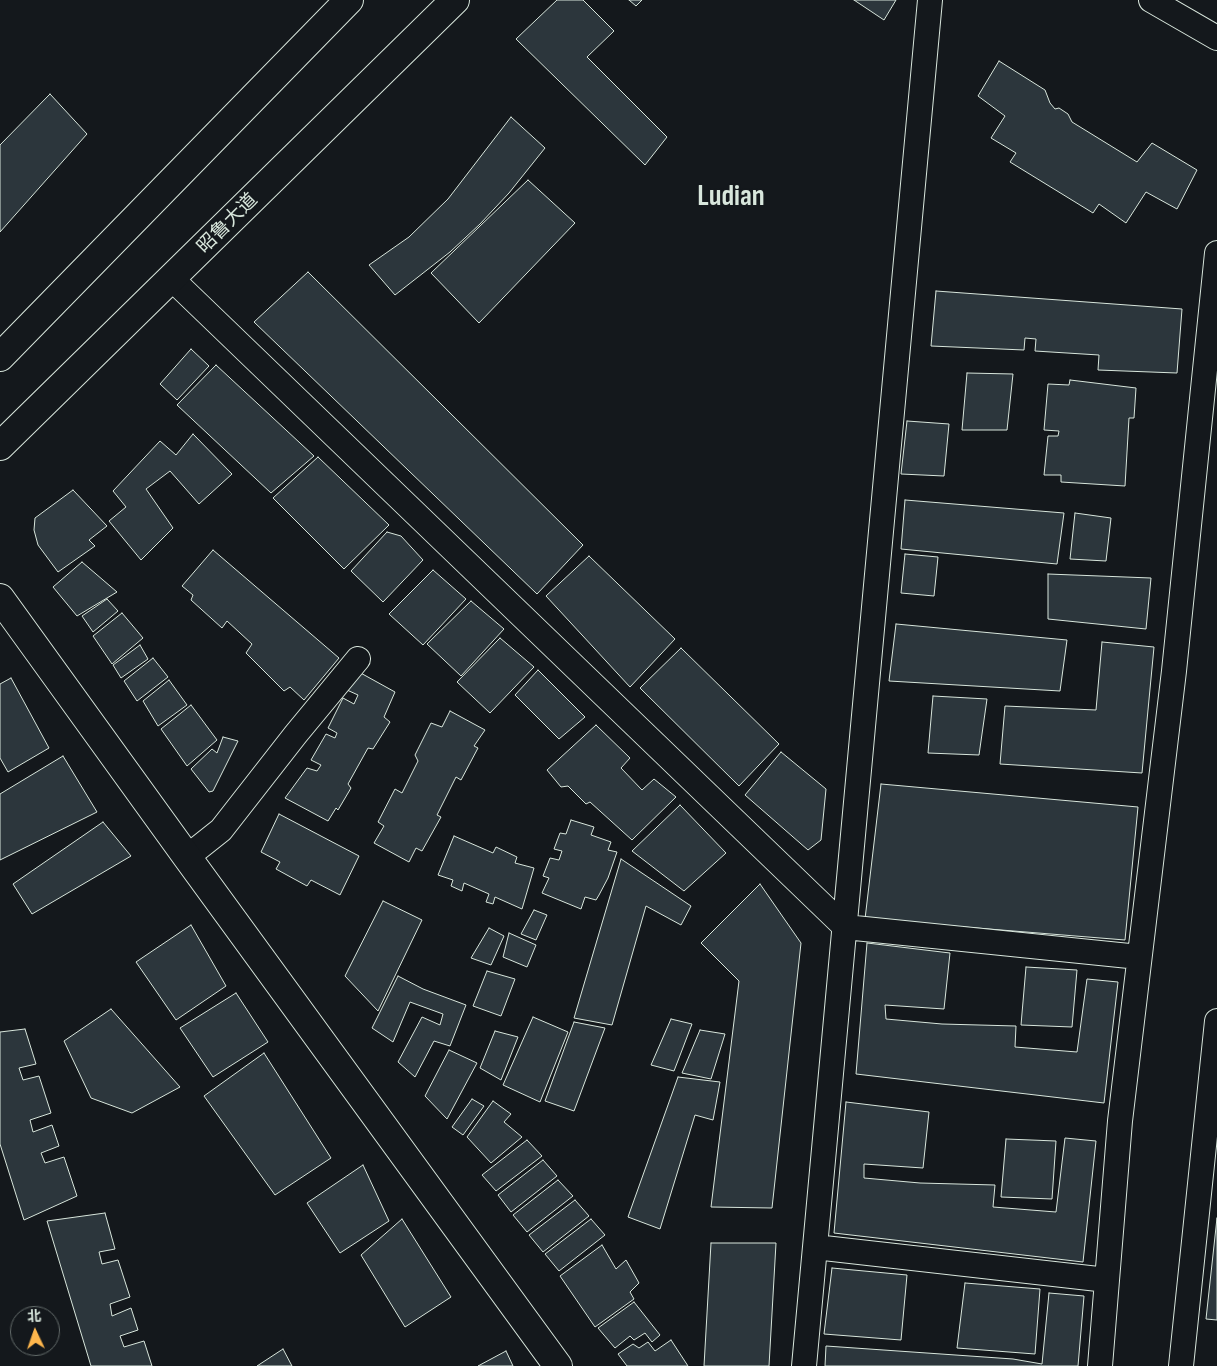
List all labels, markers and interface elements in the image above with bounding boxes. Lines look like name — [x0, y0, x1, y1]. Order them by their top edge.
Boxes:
district label: Ludian — [697, 181, 765, 215]
street label: 昭鲁大道 — [193, 189, 263, 259]
north arrow — [10, 1306, 60, 1356]
text: 北 — [27, 1308, 42, 1325]

